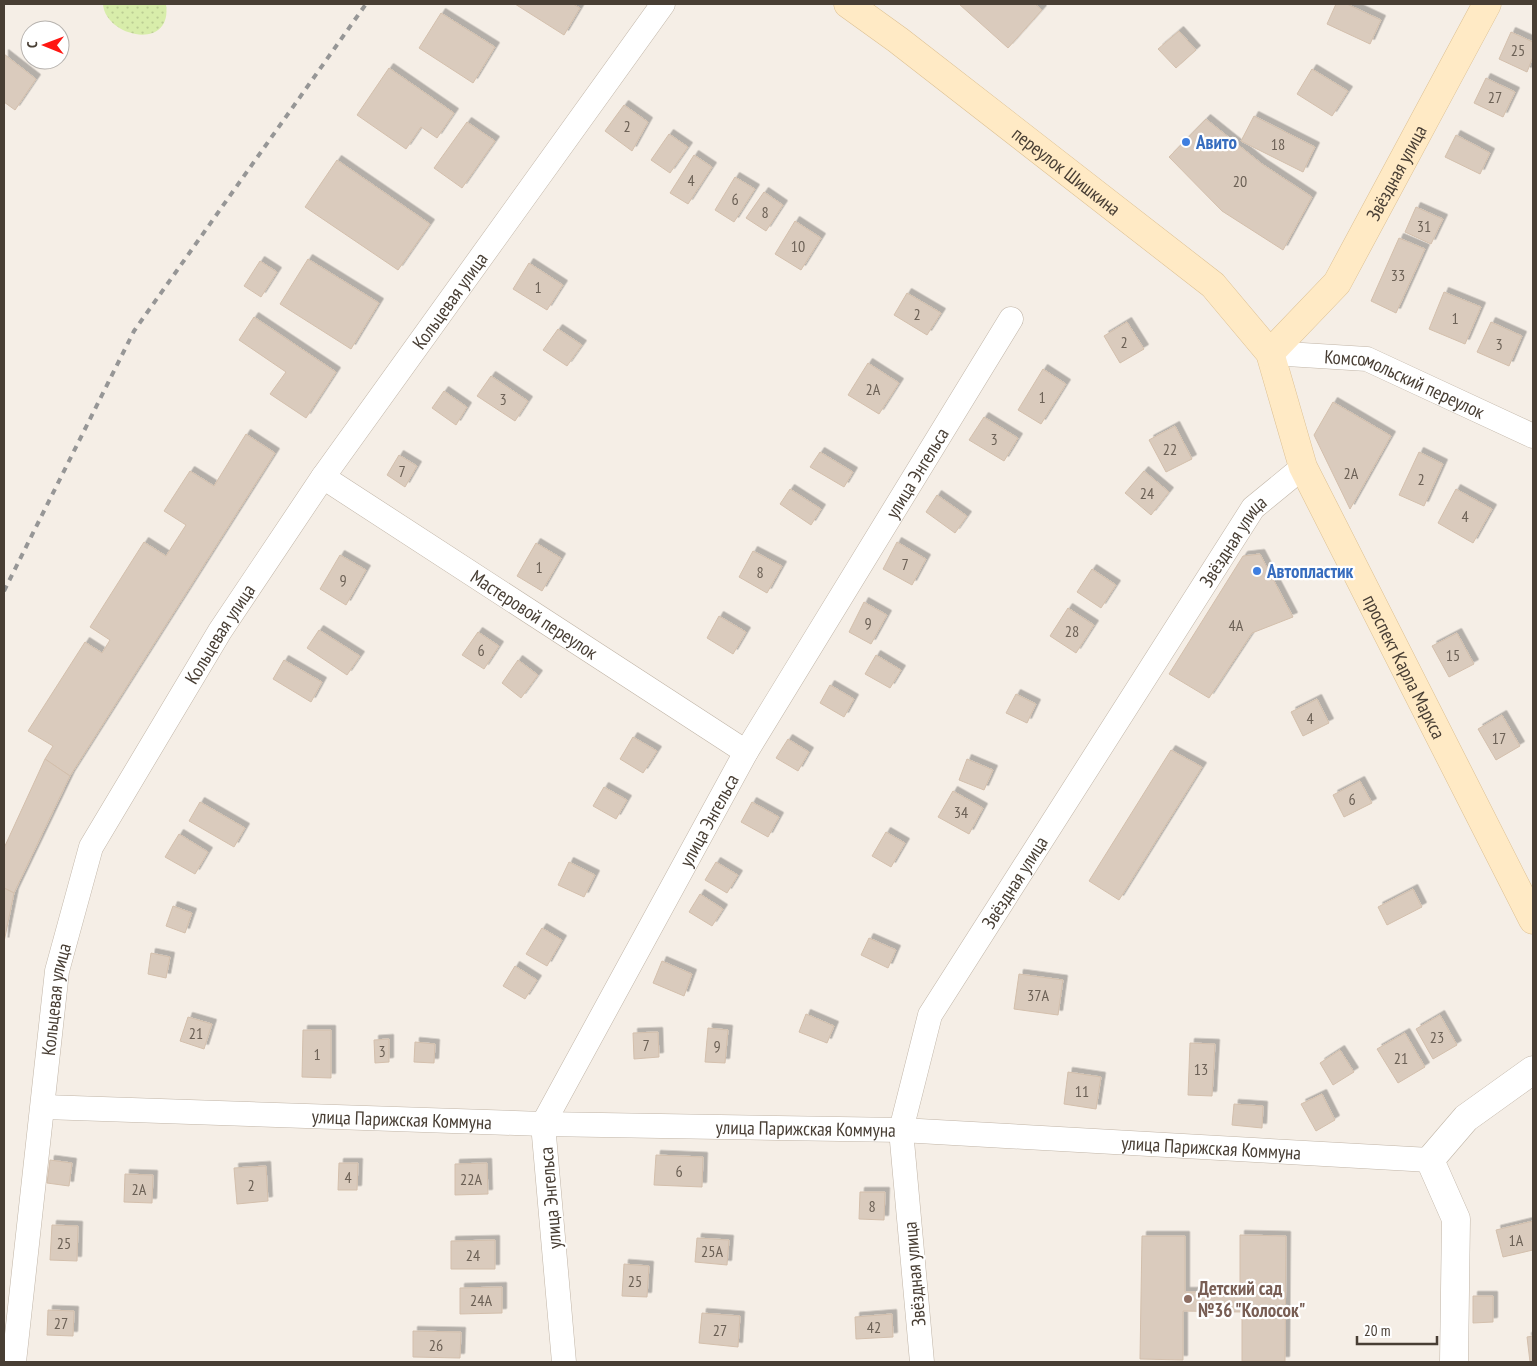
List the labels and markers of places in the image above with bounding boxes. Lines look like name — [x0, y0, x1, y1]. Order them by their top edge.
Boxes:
place label: Авито — [1195, 130, 1237, 154]
marker: Авито — [1180, 136, 1192, 148]
place label: Автопластик — [1266, 559, 1354, 583]
marker: Автопластик — [1251, 565, 1263, 577]
place label: Детский сад №36 "Колосок" — [1198, 1276, 1305, 1322]
marker: Детский сад №36 "Колосок" — [1182, 1293, 1194, 1305]

